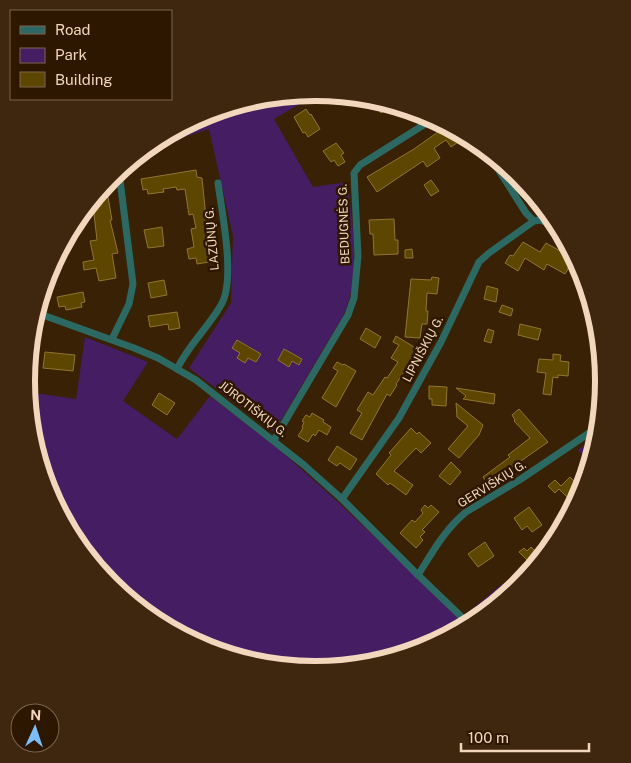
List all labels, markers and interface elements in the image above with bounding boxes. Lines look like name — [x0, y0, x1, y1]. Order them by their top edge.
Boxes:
legend — [10, 10, 172, 100]
text: Road — [55, 21, 91, 38]
text: Park — [55, 46, 87, 63]
text: Building — [55, 71, 113, 88]
street label: BEDUGNĖS G. — [336, 184, 352, 264]
street label: LAZŪNŲ G. — [202, 207, 222, 271]
street label: LIPNIŠKIŲ G. — [400, 314, 446, 384]
street label: JŪROTIŠKIŲ G. — [216, 378, 290, 440]
street label: GERVIŠKIŲ G. — [455, 457, 529, 511]
north arrow — [10, 703, 60, 753]
text: N — [30, 707, 42, 723]
scale bar — [461, 720, 588, 752]
text: 100 m — [468, 729, 509, 746]

